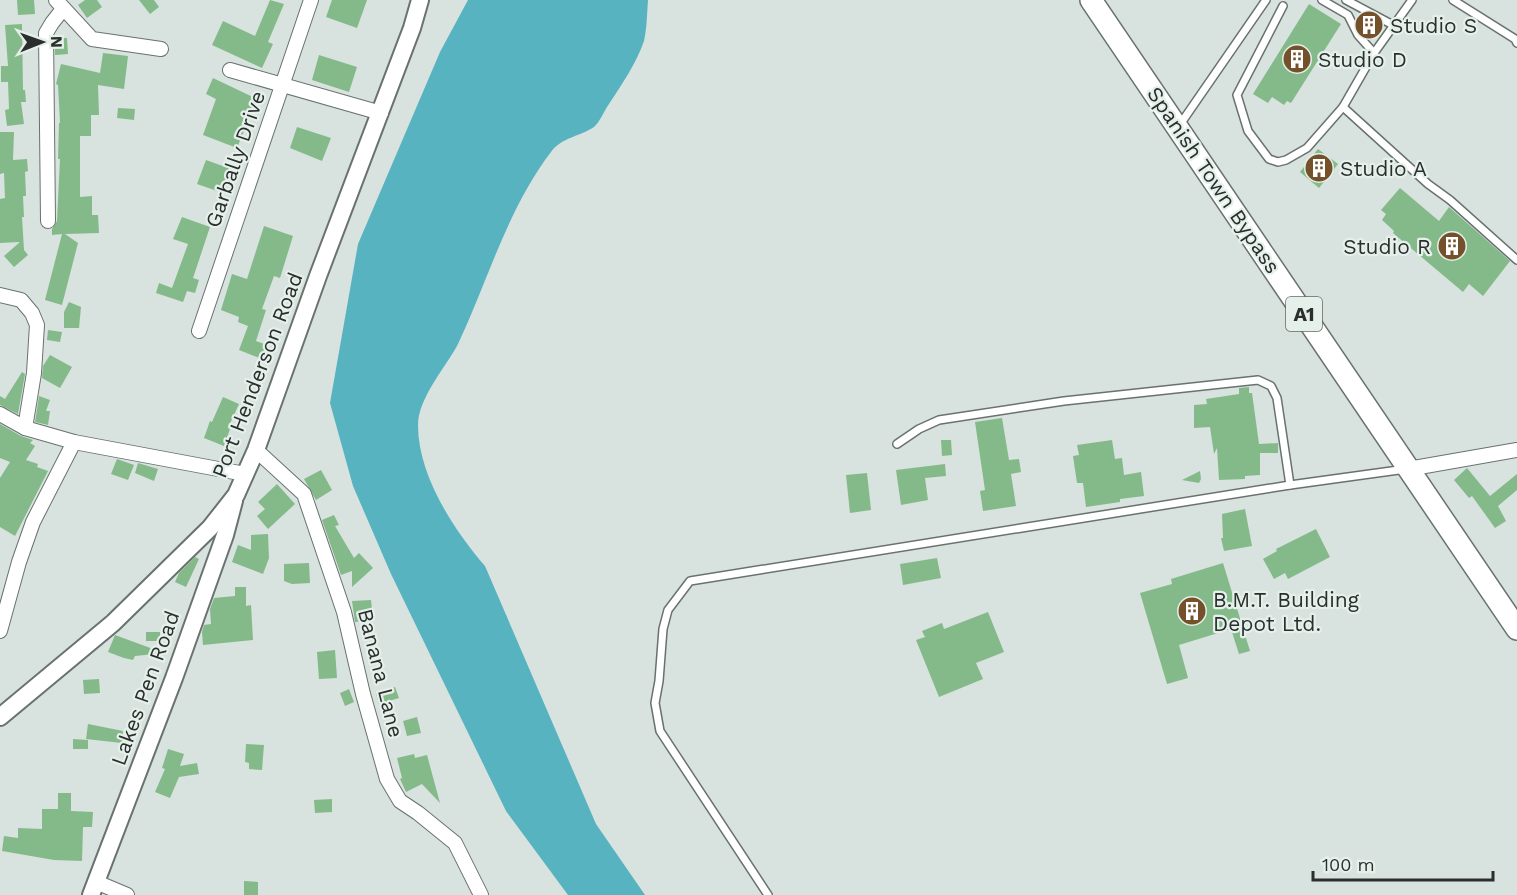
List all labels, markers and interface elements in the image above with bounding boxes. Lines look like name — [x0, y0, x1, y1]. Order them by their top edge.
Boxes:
building icon: Studio S — [1353, 9, 1385, 41]
north arrow — [12, 12, 72, 72]
place label: Studio S — [1390, 13, 1477, 38]
text: N — [47, 36, 66, 48]
building icon: Studio D — [1281, 43, 1313, 75]
place label: Studio D — [1318, 47, 1407, 72]
street label: Spanish Town Bypass — [1142, 82, 1286, 278]
street label: Garbally Drive — [200, 87, 270, 231]
building icon: Studio A — [1303, 152, 1335, 184]
place label: Studio A — [1340, 156, 1427, 181]
building icon: Studio R — [1436, 230, 1468, 262]
place label: Studio R — [1343, 234, 1431, 259]
street label: Port Henderson Road — [206, 269, 308, 481]
road number: A1 — [1286, 297, 1322, 331]
place label: B.M.T. Building Depot Ltd. — [1213, 587, 1360, 636]
building icon: B.M.T. Building Depot Ltd. — [1176, 595, 1208, 627]
street label: Banana Lane — [353, 606, 409, 740]
street label: Lakes Pen Road — [105, 607, 185, 769]
scale bar — [1313, 844, 1493, 882]
text: 100 m — [1322, 854, 1375, 875]

